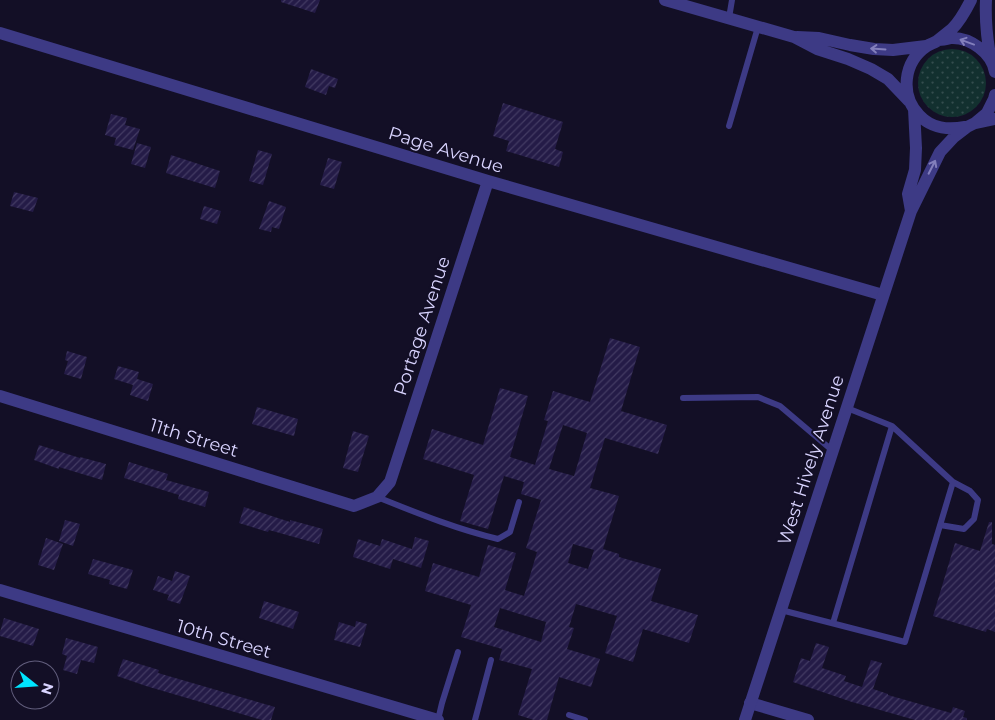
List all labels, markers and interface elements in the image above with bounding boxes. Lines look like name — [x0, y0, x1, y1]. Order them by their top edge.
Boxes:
one-way arrow — [960, 37, 975, 46]
one-way arrow — [870, 45, 886, 54]
street label: Page Avenue — [386, 122, 506, 178]
one-way arrow — [928, 160, 937, 175]
street label: Portage Avenue — [389, 254, 455, 398]
street label: West Hively Avenue — [773, 372, 849, 548]
street label: 11th Street — [147, 414, 241, 462]
street label: 10th Street — [174, 615, 274, 663]
north arrow — [10, 660, 60, 710]
text: N — [37, 681, 58, 697]

